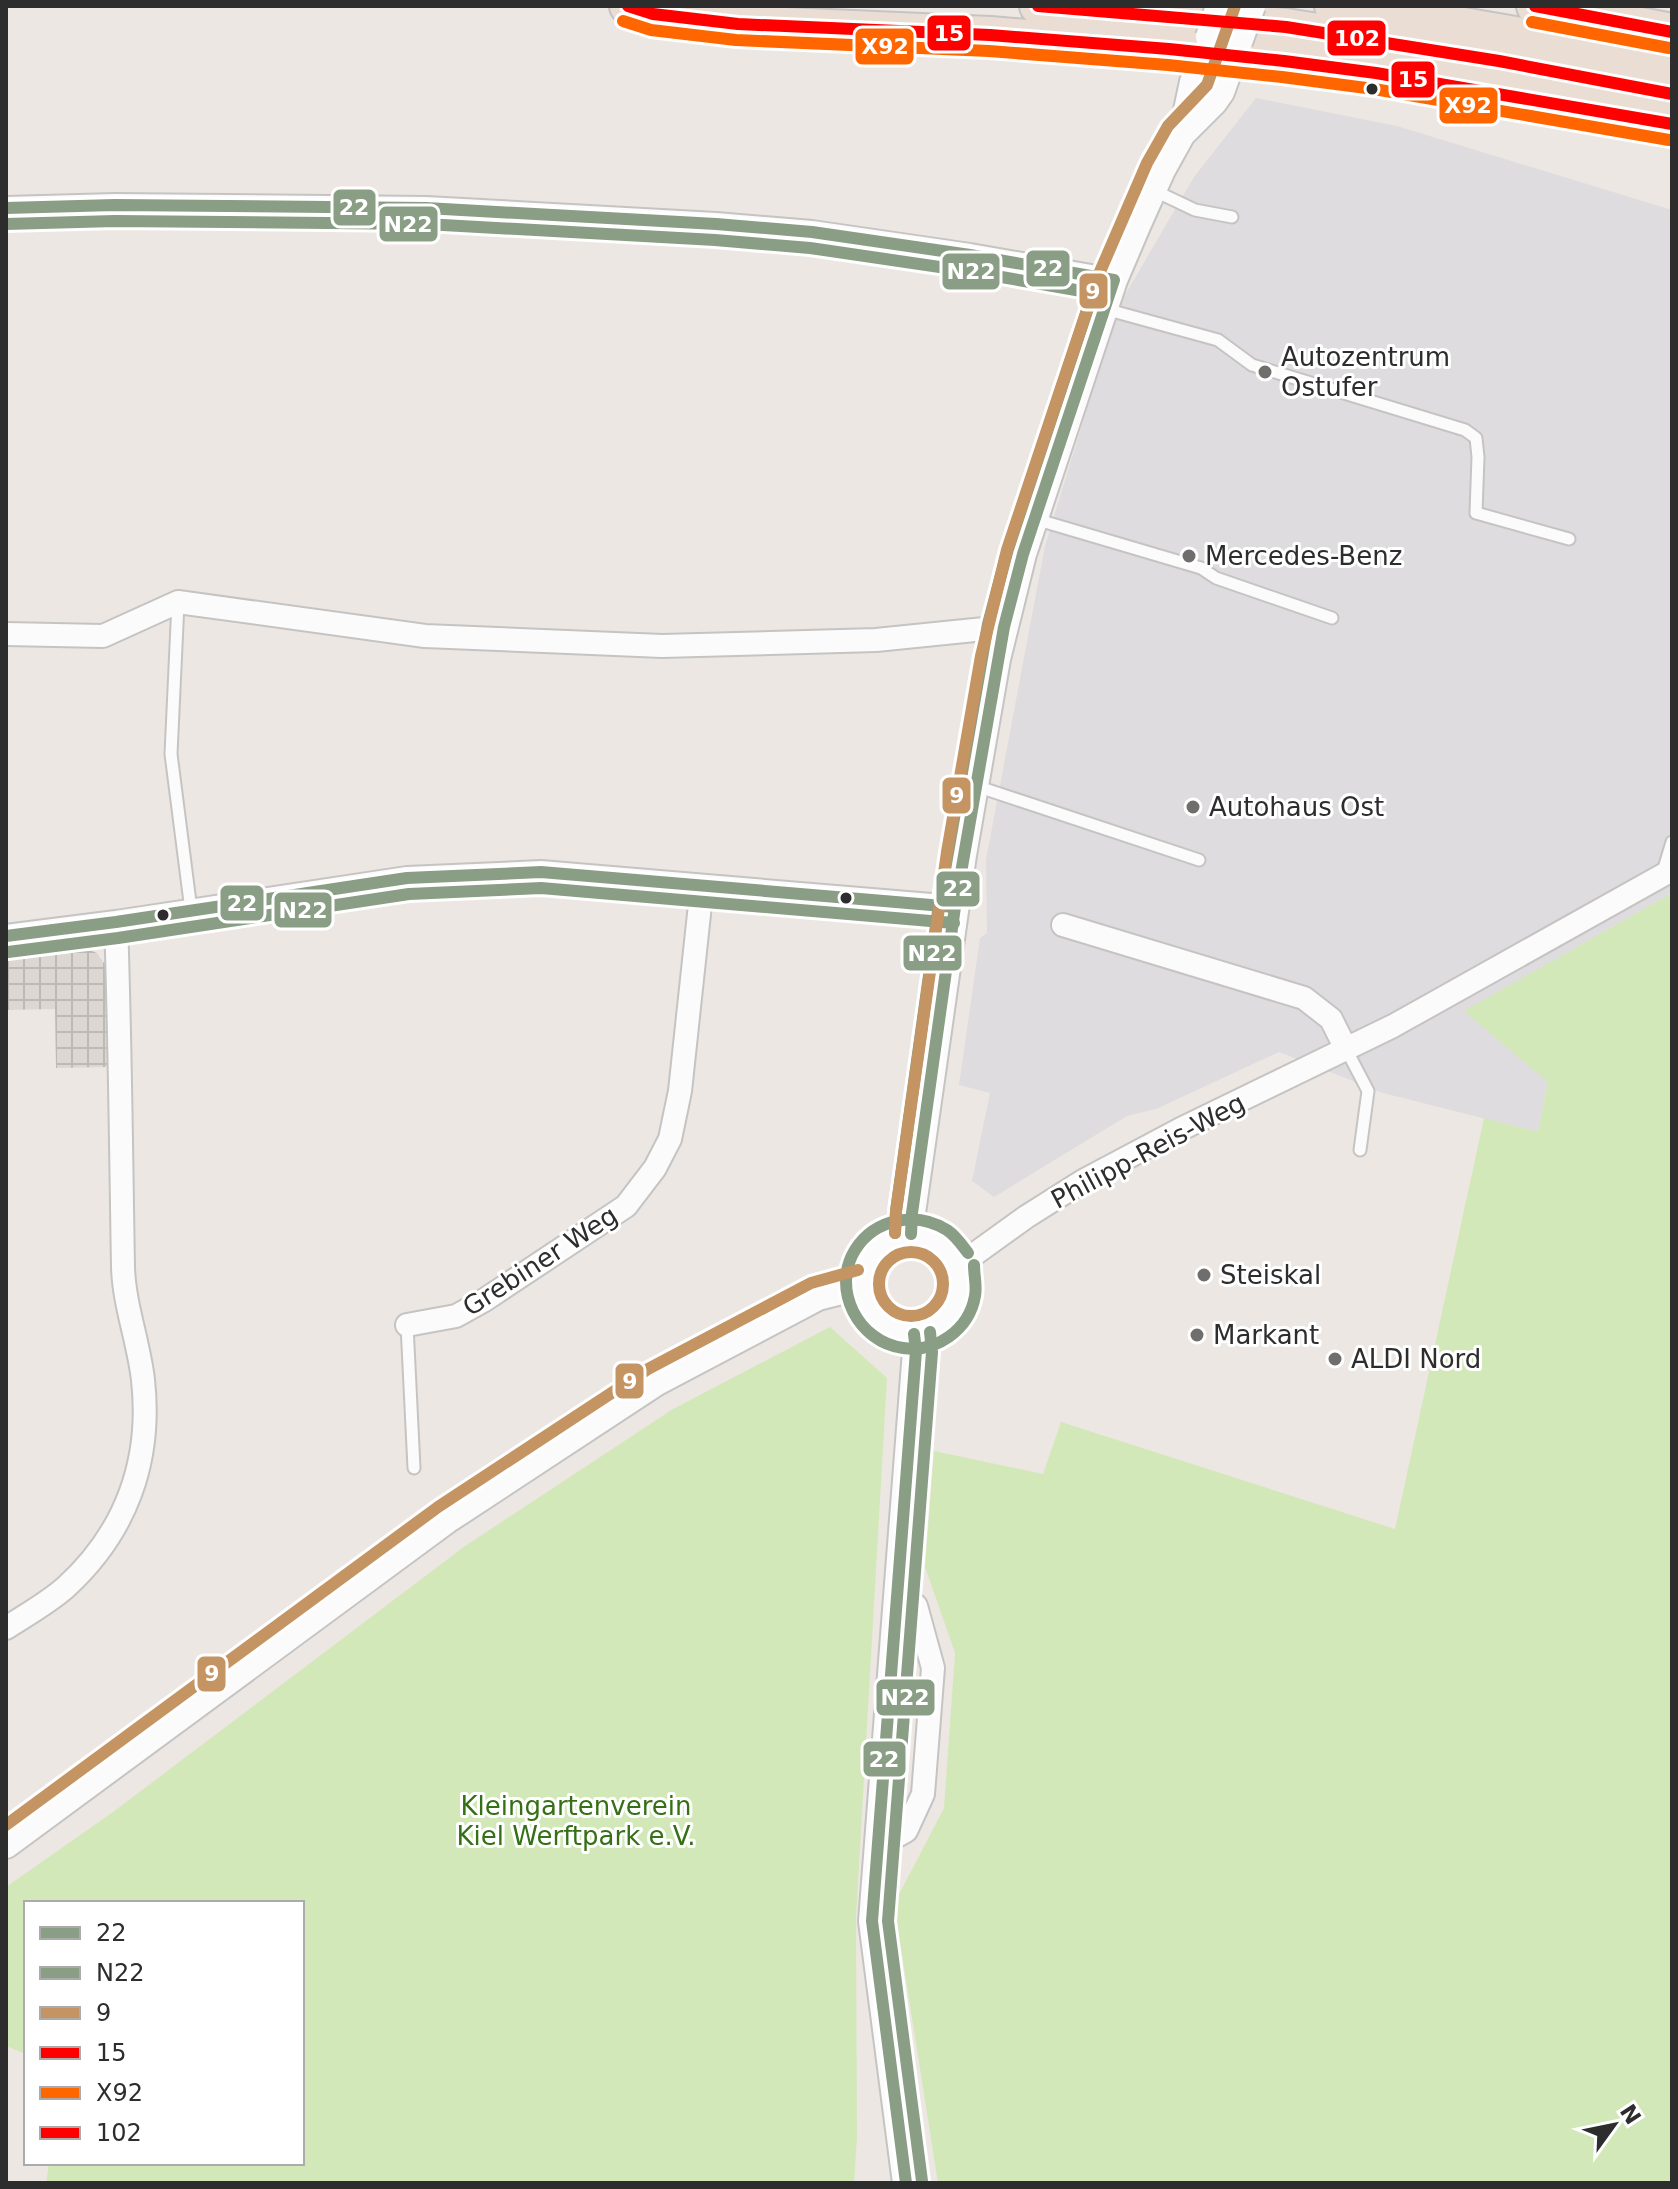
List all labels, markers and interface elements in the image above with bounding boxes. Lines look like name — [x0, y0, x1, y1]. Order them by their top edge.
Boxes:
line badge: 15 — [926, 14, 972, 52]
line badge: 102 — [1326, 19, 1387, 57]
text: 15 — [934, 21, 964, 46]
text: 102 — [1334, 26, 1380, 51]
line badge: X92 — [854, 27, 915, 66]
text: X92 — [861, 34, 909, 59]
line badge: 15 — [1390, 60, 1436, 99]
text: 15 — [1398, 67, 1428, 92]
unlabelled marker — [1364, 81, 1380, 97]
line badge: X92 — [1438, 86, 1499, 125]
text: X92 — [1444, 93, 1492, 118]
line badge: 22 — [332, 188, 377, 227]
text: 22 — [339, 195, 369, 220]
line badge: N22 — [378, 205, 439, 243]
text: N22 — [383, 212, 433, 237]
line badge: 22 — [1025, 249, 1071, 288]
line badge: N22 — [941, 252, 1001, 291]
text: 22 — [1033, 256, 1063, 281]
text: N22 — [946, 259, 996, 284]
line badge: 9 — [1078, 272, 1109, 310]
text: 9 — [1085, 279, 1101, 304]
place label: Autozentrum Ostufer — [1281, 342, 1450, 402]
marker: Autozentrum Ostufer — [1256, 363, 1274, 381]
place label: Mercedes-Benz — [1205, 541, 1402, 571]
marker: Mercedes-Benz — [1180, 547, 1198, 565]
line badge: 9 — [941, 776, 972, 815]
text: 9 — [949, 783, 965, 808]
place label: Autohaus Ost — [1209, 792, 1384, 822]
marker: Autohaus Ost — [1184, 798, 1202, 816]
line badge: 22 — [935, 870, 981, 908]
text: 22 — [943, 876, 973, 901]
line badge: 22 — [219, 884, 265, 922]
unlabelled marker — [838, 890, 854, 906]
text: 22 — [227, 891, 257, 916]
line badge: N22 — [273, 891, 333, 929]
text: N22 — [278, 898, 328, 923]
unlabelled marker — [155, 907, 171, 923]
line badge: N22 — [902, 934, 963, 972]
text: N22 — [907, 941, 957, 966]
street label: Philipp-Reis-Weg — [1046, 1087, 1250, 1215]
street label: Grebiner Weg — [457, 1200, 623, 1322]
place label: Steiskal — [1220, 1260, 1321, 1290]
marker: Steiskal — [1195, 1266, 1213, 1284]
place label: Markant — [1213, 1320, 1319, 1350]
marker: Markant — [1188, 1326, 1206, 1344]
place label: ALDI Nord — [1351, 1344, 1481, 1374]
marker: ALDI Nord — [1326, 1350, 1344, 1368]
line badge: 9 — [614, 1362, 645, 1400]
text: 9 — [622, 1369, 638, 1394]
line badge: 9 — [196, 1655, 227, 1693]
text: 9 — [204, 1661, 220, 1686]
line badge: N22 — [875, 1678, 936, 1717]
text: N22 — [880, 1685, 930, 1710]
line badge: 22 — [862, 1740, 907, 1778]
text: 22 — [869, 1747, 899, 1772]
park label: Kleingartenverein Kiel Werftpark e.V. — [457, 1791, 695, 1851]
legend — [24, 1901, 304, 2165]
text: 22 — [96, 1919, 127, 1947]
text: N22 — [96, 1959, 145, 1987]
text: 9 — [96, 1999, 111, 2027]
text: 15 — [96, 2039, 127, 2067]
text: X92 — [96, 2079, 143, 2107]
north arrow — [1574, 2085, 1654, 2165]
text: N — [1615, 2100, 1646, 2129]
text: 102 — [96, 2119, 142, 2147]

